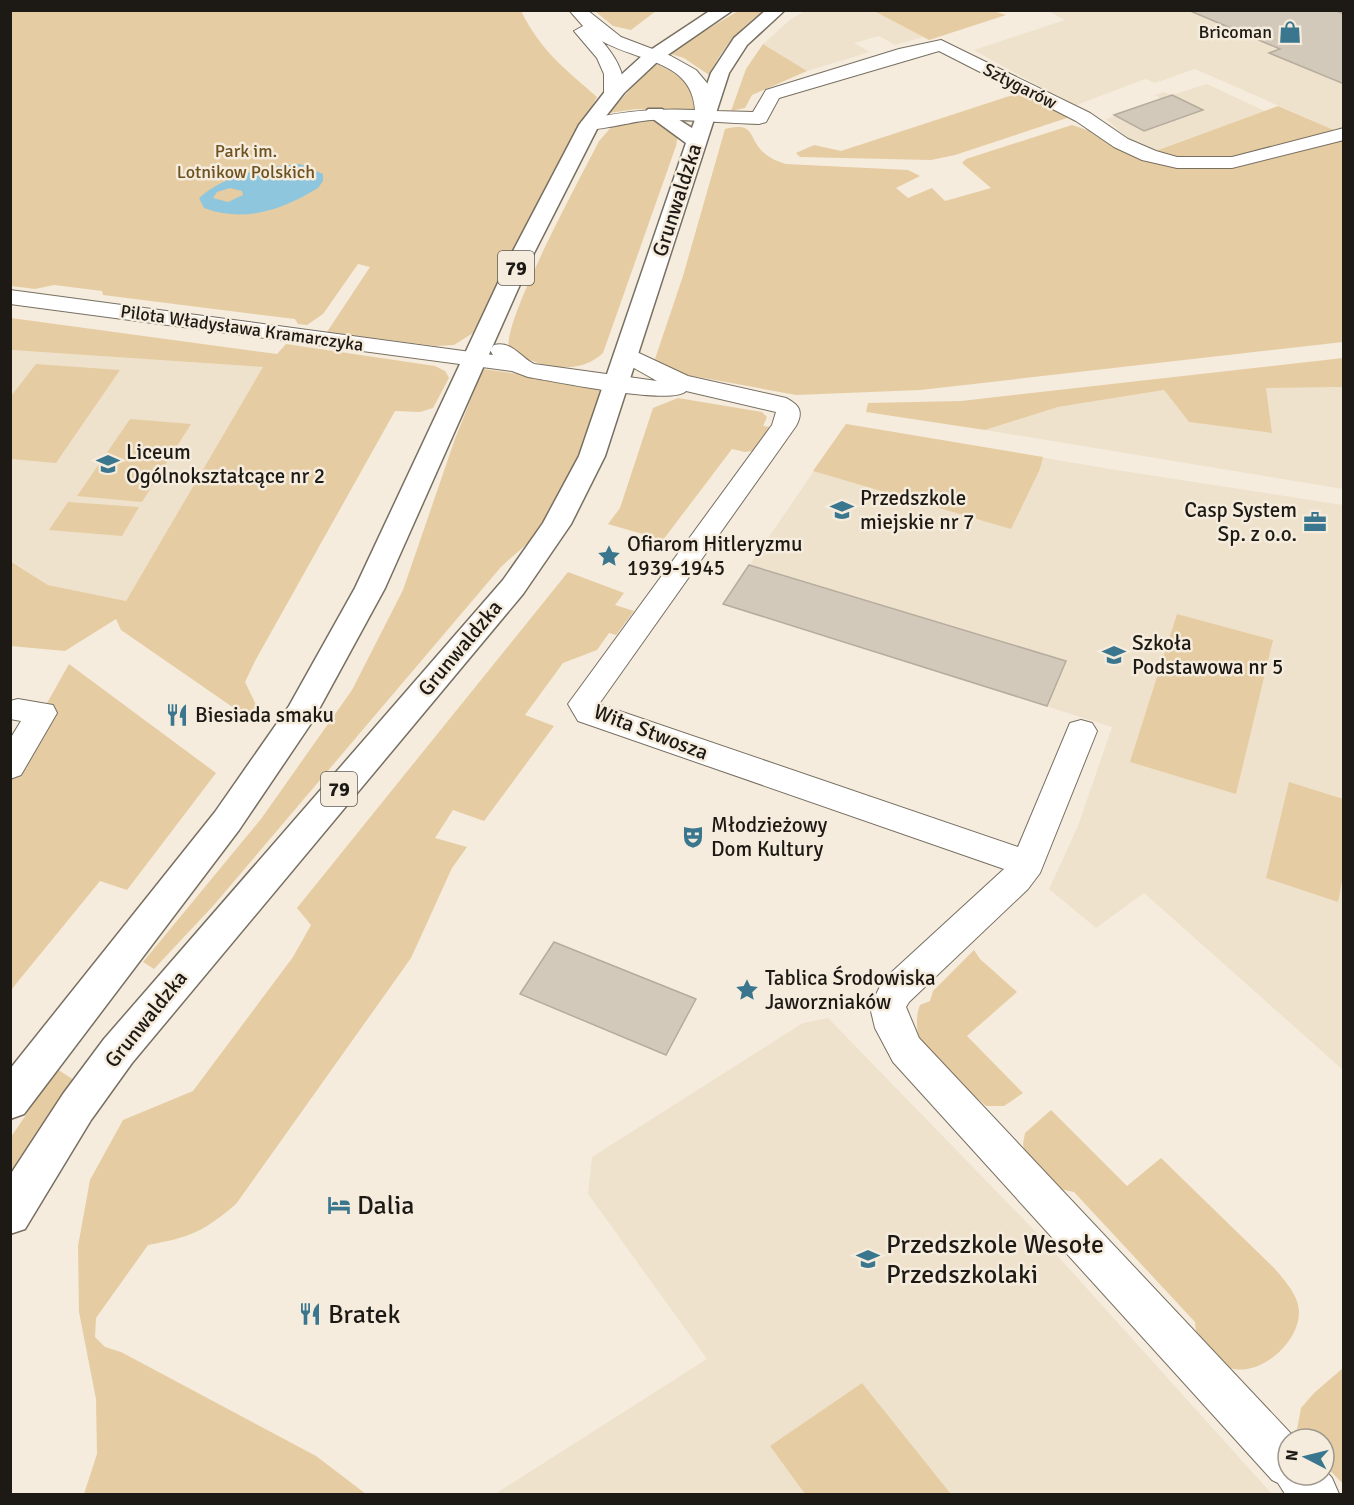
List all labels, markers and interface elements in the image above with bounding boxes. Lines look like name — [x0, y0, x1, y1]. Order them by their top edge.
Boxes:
shop icon: Bricoman — [1277, 19, 1303, 45]
place label: Bricoman — [1199, 21, 1272, 43]
street label: Sztygarów — [980, 58, 1060, 114]
park label: Park im. Lotnikow Polskich — [177, 140, 315, 183]
street label: Grunwaldzka — [647, 140, 707, 260]
road number: 79 — [498, 251, 534, 285]
street label: Pilota Władysława Kramarczyka — [119, 300, 365, 356]
place label: Liceum Ogólnokształcące nr 2 — [126, 439, 325, 489]
school or university icon: Liceum Ogólnokształcące nr 2 — [95, 451, 121, 477]
place label: Przedszkole miejskie nr 7 — [860, 485, 974, 535]
school or university icon: Przedszkole miejskie nr 7 — [829, 497, 855, 523]
place label: Casp System Sp. z o.o. — [1184, 497, 1297, 547]
office icon: Casp System Sp. z o.o. — [1302, 509, 1328, 535]
place label: Ofiarom Hitleryzmu 1939-1945 — [627, 531, 803, 581]
place icon: Ofiarom Hitleryzmu 1939-1945 — [596, 543, 622, 569]
street label: Grunwaldzka — [412, 595, 508, 701]
place label: Szkoła Podstawowa nr 5 — [1132, 630, 1283, 680]
school or university icon: Szkoła Podstawowa nr 5 — [1101, 642, 1127, 668]
street label: Wita Stwosza — [590, 698, 712, 766]
restaurant icon: Biesiada smaku — [164, 702, 190, 728]
place label: Biesiada smaku — [195, 702, 334, 728]
road number: 79 — [321, 772, 357, 806]
place label: Młodzieżowy Dom Kultury — [711, 812, 828, 862]
theatre icon: Młodzieżowy Dom Kultury — [680, 824, 706, 850]
street label: Grunwaldzka — [99, 965, 193, 1073]
place label: Tablica Środowiska Jaworzniaków — [765, 965, 936, 1015]
place icon: Tablica Środowiska Jaworzniaków — [734, 977, 760, 1003]
place label: Dalia — [357, 1190, 415, 1222]
hotel icon: Dalia — [326, 1192, 352, 1218]
place label: Przedszkole Wesołe Przedszkolaki — [886, 1229, 1104, 1291]
school or university icon: Przedszkole Wesołe Przedszkolaki — [855, 1246, 881, 1272]
place label: Bratek — [328, 1299, 401, 1331]
restaurant icon: Bratek — [297, 1301, 323, 1327]
north arrow — [1276, 1427, 1336, 1487]
text: N — [1282, 1449, 1303, 1462]

